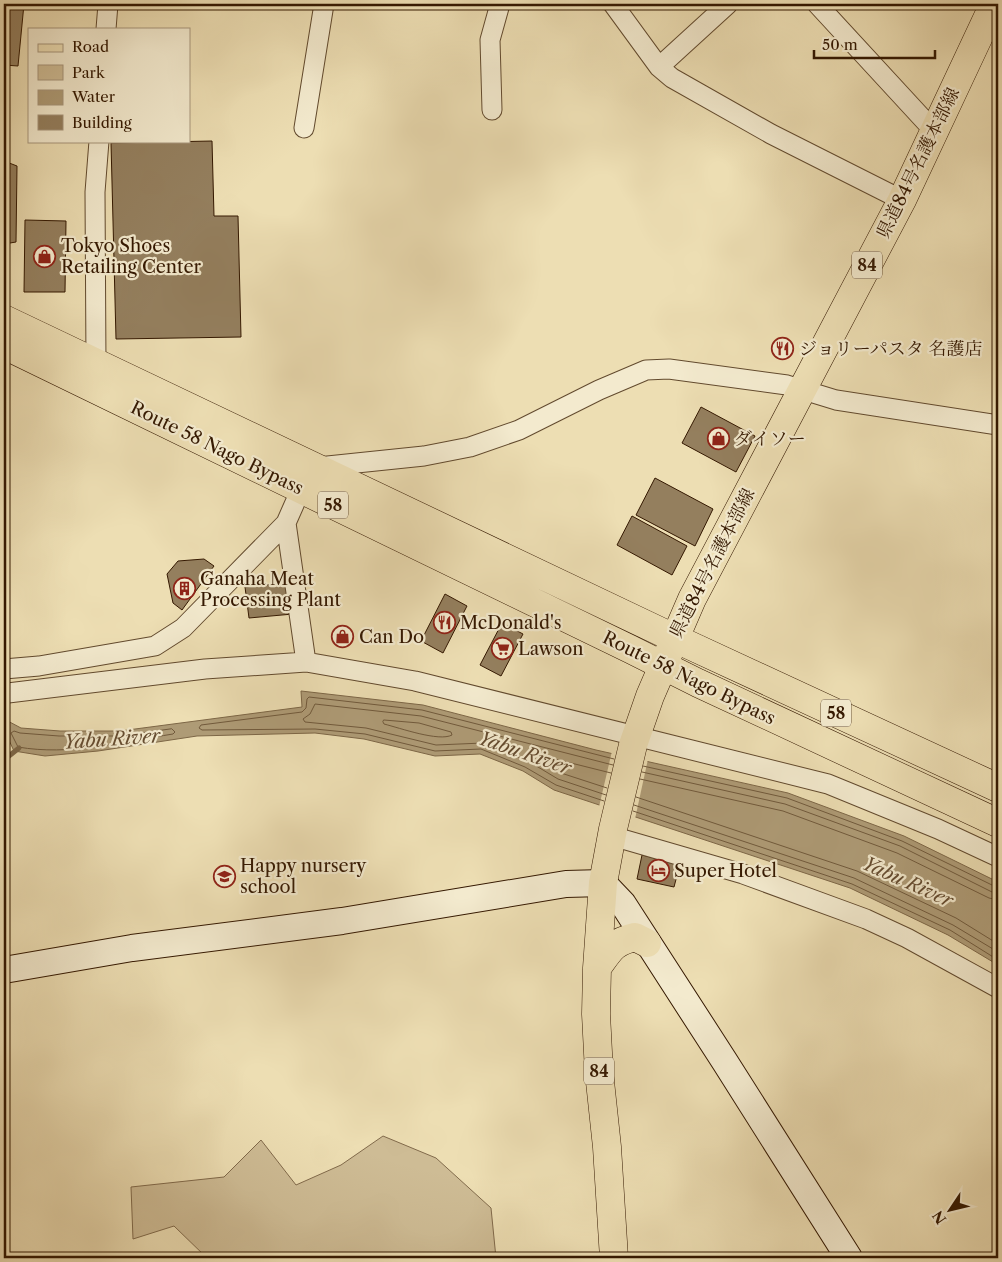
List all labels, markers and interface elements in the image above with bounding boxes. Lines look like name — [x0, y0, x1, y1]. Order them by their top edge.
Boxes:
legend — [28, 28, 190, 142]
scale bar — [814, 28, 936, 60]
text: 50 m — [822, 35, 858, 54]
text: Road — [72, 37, 109, 56]
text: Park — [72, 63, 106, 82]
street label: 県道84号名護本部線 — [872, 84, 964, 242]
text: Water — [71, 87, 116, 106]
text: Building — [72, 113, 132, 132]
place label: Tokyo Shoes Retailing Center — [61, 235, 202, 278]
shop icon: Tokyo Shoes Retailing Center — [33, 244, 57, 268]
road number: 84 — [852, 252, 882, 278]
restaurant icon: ジョリーパスタ 名護店 — [771, 337, 795, 361]
place label: ジョリーパスタ 名護店 — [799, 338, 983, 360]
street label: Route 58 Nago Bypass — [127, 397, 307, 499]
shop icon: ダイソー — [706, 427, 730, 451]
place label: ダイソー — [734, 428, 806, 450]
street label: 県道84号名護本部線 — [665, 484, 759, 642]
road number: 58 — [318, 492, 348, 518]
place label: Ganaha Meat Processing Plant — [200, 568, 342, 611]
building icon: Ganaha Meat Processing Plant — [172, 577, 196, 601]
restaurant icon: McDonald's — [432, 611, 456, 635]
place label: McDonald's — [460, 612, 562, 634]
shop icon: Can Do — [331, 625, 355, 649]
place label: Can Do — [359, 626, 424, 648]
street label: Route 58 Nago Bypass — [599, 627, 779, 729]
supermarket icon: Lawson — [490, 637, 514, 661]
place label: Lawson — [518, 638, 584, 660]
road number: 58 — [821, 700, 851, 726]
water label: Yabu River — [63, 724, 162, 754]
water label: Yabu River — [476, 726, 575, 780]
water label: Yabu River — [859, 852, 958, 913]
place label: Happy nursery school — [240, 855, 367, 898]
hotel icon: Super Hotel — [646, 859, 670, 883]
place label: Super Hotel — [674, 860, 777, 882]
school or university icon: Happy nursery school — [212, 864, 236, 888]
road number: 84 — [584, 1058, 614, 1084]
north arrow — [924, 1184, 974, 1234]
text: N — [928, 1207, 950, 1228]

